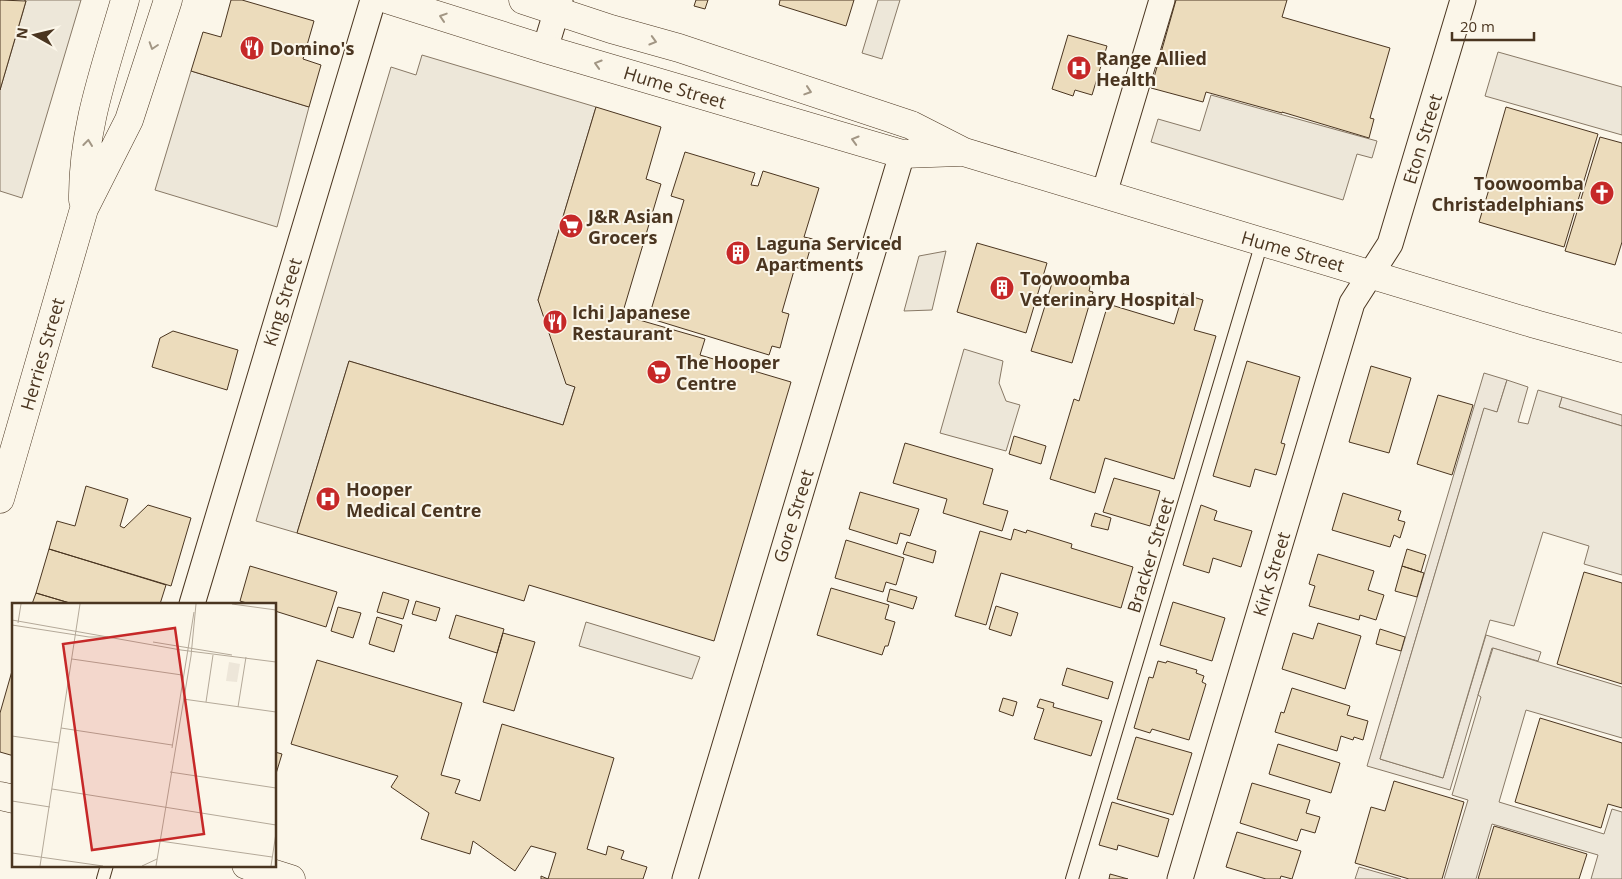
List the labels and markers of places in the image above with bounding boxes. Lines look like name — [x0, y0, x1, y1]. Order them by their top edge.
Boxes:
restaurant icon: Domino's — [239, 35, 265, 61]
place label: Domino's — [270, 36, 354, 60]
place label: Range Allied Health — [1096, 46, 1207, 91]
hospital icon: Range Allied Health — [1066, 55, 1092, 81]
place label: Toowoomba Christadelphians — [1432, 171, 1584, 216]
church icon: Toowoomba Christadelphians — [1589, 180, 1615, 206]
place label: J&R Asian Grocers — [586, 204, 674, 249]
supermarket icon: J&R Asian Grocers — [558, 213, 584, 239]
place label: Laguna Serviced Apartments — [756, 231, 902, 276]
building icon: Laguna Serviced Apartments — [725, 240, 751, 266]
place label: Toowoomba Veterinary Hospital — [1020, 266, 1195, 311]
building icon: Toowoomba Veterinary Hospital — [989, 275, 1015, 301]
place label: Ichi Japanese Restaurant — [572, 300, 690, 345]
restaurant icon: Ichi Japanese Restaurant — [542, 309, 568, 335]
place label: The Hooper Centre — [676, 350, 780, 395]
supermarket icon: The Hooper Centre — [646, 359, 672, 385]
place label: Hooper Medical Centre — [346, 477, 481, 522]
hospital icon: Hooper Medical Centre — [315, 486, 341, 512]

